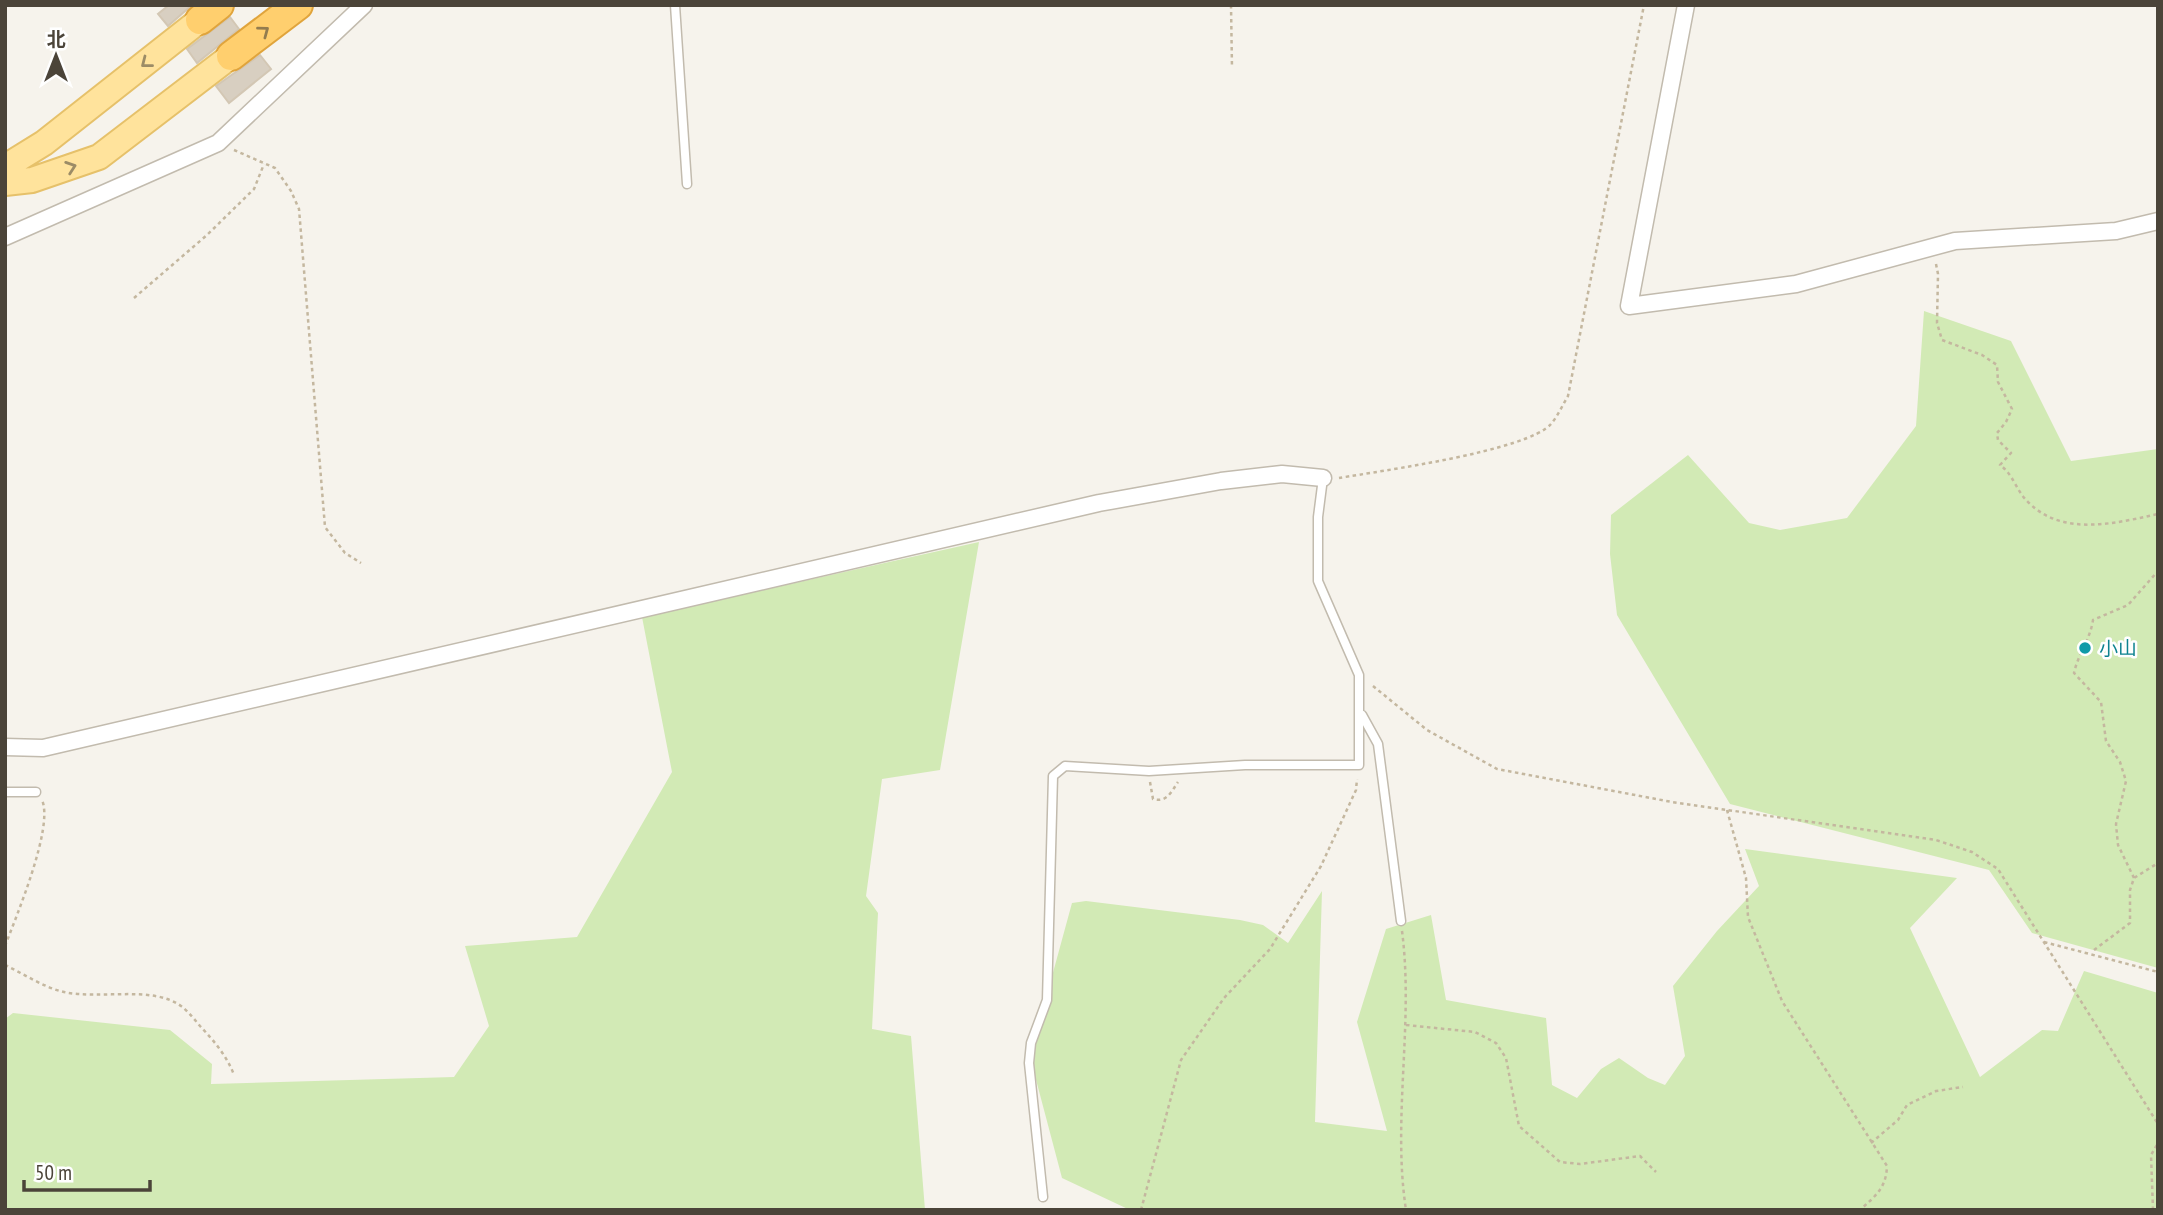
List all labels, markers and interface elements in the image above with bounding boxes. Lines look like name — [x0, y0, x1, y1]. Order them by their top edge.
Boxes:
north arrow — [21, 21, 91, 91]
one-way arrow — [257, 26, 269, 39]
text: 北 — [46, 27, 66, 51]
one-way arrow — [142, 54, 154, 67]
one-way arrow — [64, 161, 77, 175]
place label: 小山 — [2099, 636, 2137, 660]
marker: 小山 — [2077, 640, 2093, 656]
scale bar — [24, 1148, 150, 1192]
text: 50 m — [35, 1159, 72, 1186]

